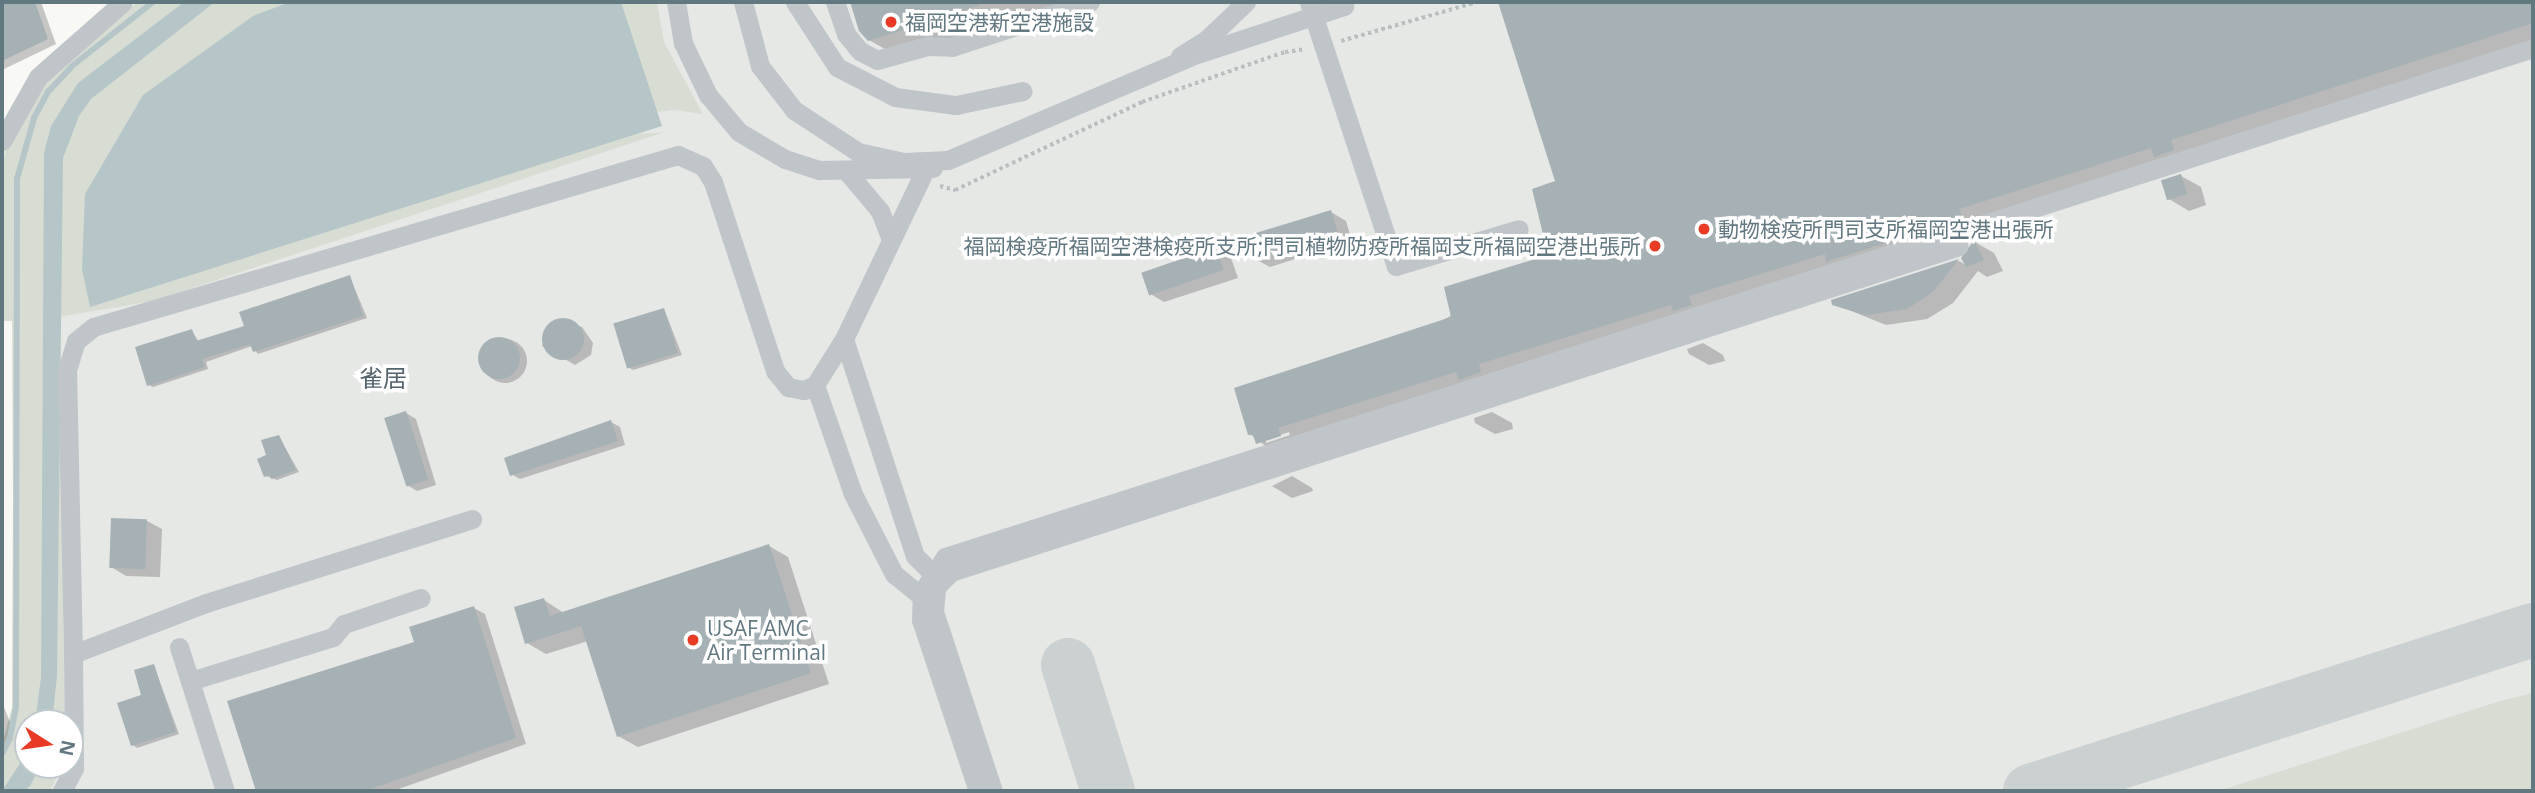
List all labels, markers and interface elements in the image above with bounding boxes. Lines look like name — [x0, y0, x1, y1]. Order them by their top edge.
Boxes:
place label: 福岡空港新空港施設 — [905, 9, 1094, 35]
marker: 福岡空港新空港施設 — [883, 14, 899, 30]
place label: 動物検疫所門司支所福岡空港出張所 — [1718, 216, 2054, 242]
marker: 動物検疫所門司支所福岡空港出張所 — [1696, 221, 1712, 237]
place label: 福岡検疫所福岡空港検疫所支所;門司植物防疫所福岡支所福岡空港出張所 — [963, 233, 1641, 259]
marker: 福岡検疫所福岡空港検疫所支所;門司植物防疫所福岡支所福岡空港出張所 — [1647, 238, 1663, 254]
district label: 雀居 — [359, 364, 407, 392]
place label: USAF AMC Air Terminal — [707, 615, 826, 665]
marker: USAF AMC Air Terminal — [685, 632, 701, 648]
north arrow — [14, 709, 84, 779]
text: N — [53, 738, 82, 758]

